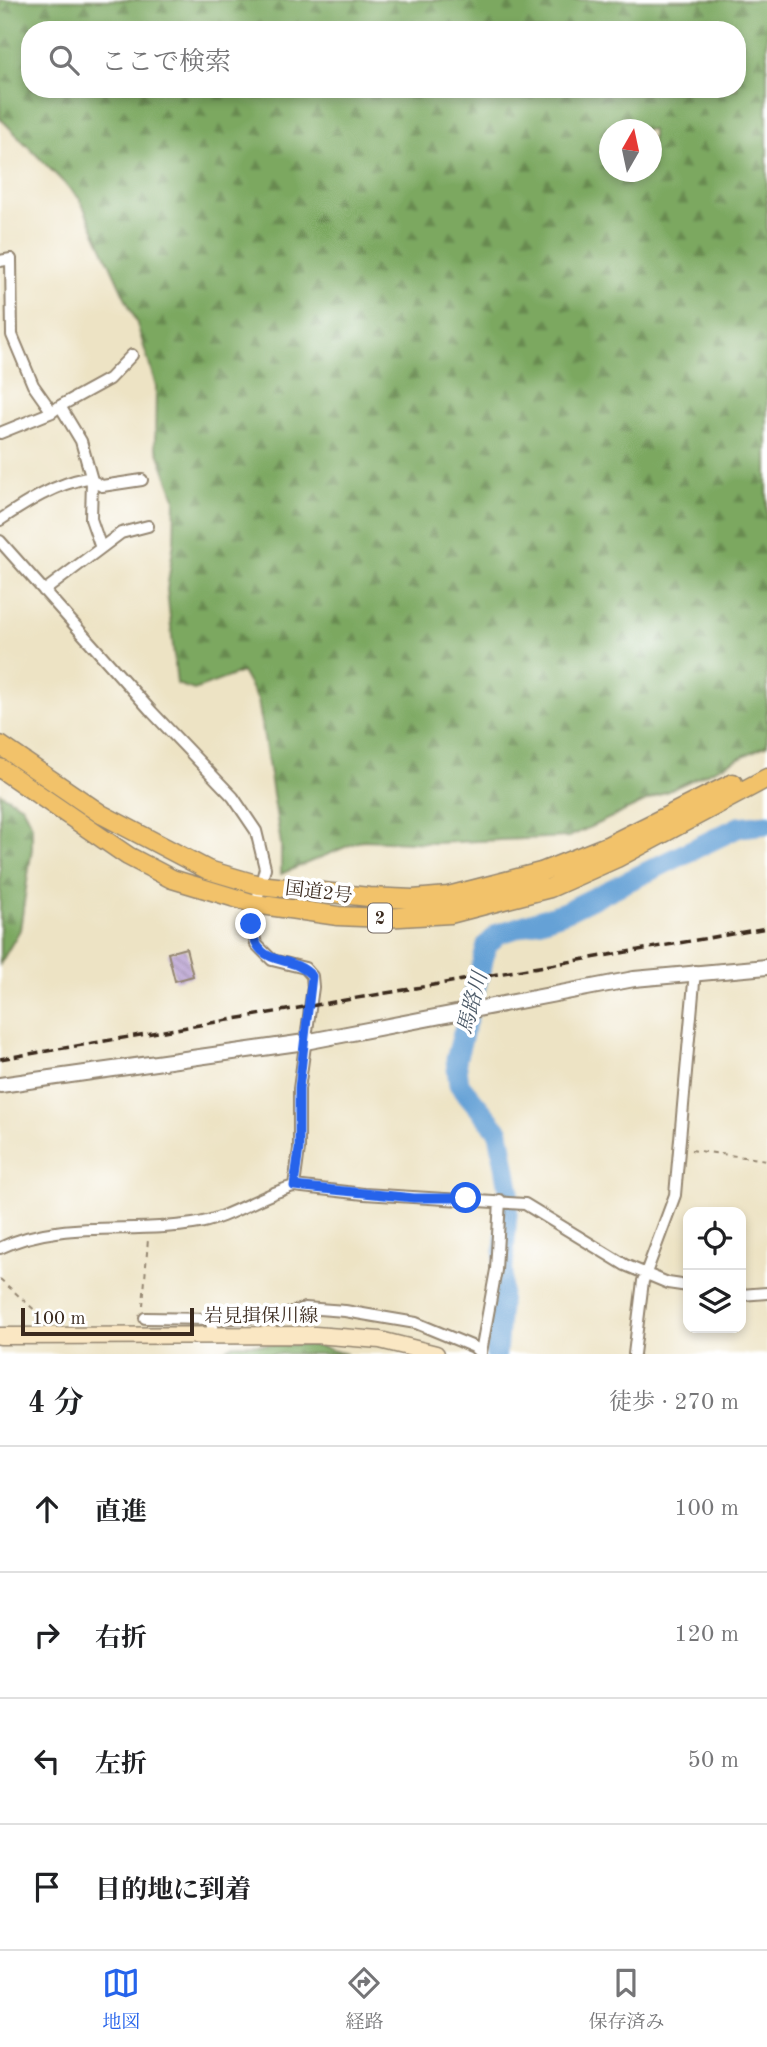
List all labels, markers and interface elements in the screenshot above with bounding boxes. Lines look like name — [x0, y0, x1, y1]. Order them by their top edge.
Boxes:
search box — [21, 21, 746, 98]
icon: search — [45, 41, 83, 79]
text: ここで検索 — [101, 50, 231, 76]
north arrow — [599, 119, 662, 182]
street label: 国道2号 — [284, 878, 354, 907]
road number: 2 — [368, 903, 392, 932]
route end — [235, 908, 266, 939]
water label: 馬路川 — [453, 968, 492, 1037]
route start — [450, 1182, 481, 1213]
map controls — [683, 1207, 746, 1333]
button: locate — [683, 1207, 746, 1270]
button: layers — [683, 1270, 746, 1333]
scale bar — [21, 1305, 194, 1337]
street label: 岩見揖保川線 — [204, 1306, 318, 1327]
text: 100 m — [32, 1310, 85, 1329]
text: 4 分 — [28, 1389, 84, 1419]
text: 徒歩 · 270 m — [609, 1391, 739, 1414]
icon: ahead — [28, 1490, 66, 1528]
text: 100 m — [674, 1497, 739, 1520]
text: 直進 — [95, 1500, 147, 1526]
icon: right — [28, 1616, 66, 1654]
text: 120 m — [674, 1623, 739, 1646]
text: 右折 — [95, 1626, 147, 1652]
icon: left — [28, 1742, 66, 1780]
text: 50 m — [688, 1749, 739, 1772]
text: 左折 — [95, 1752, 147, 1778]
icon: arrive — [28, 1868, 66, 1906]
text: 目的地に到着 — [95, 1878, 251, 1904]
tab: 地図 — [102, 1964, 141, 2035]
tab: 経路 — [345, 1964, 384, 2035]
tab: 保存済み — [588, 1964, 665, 2035]

